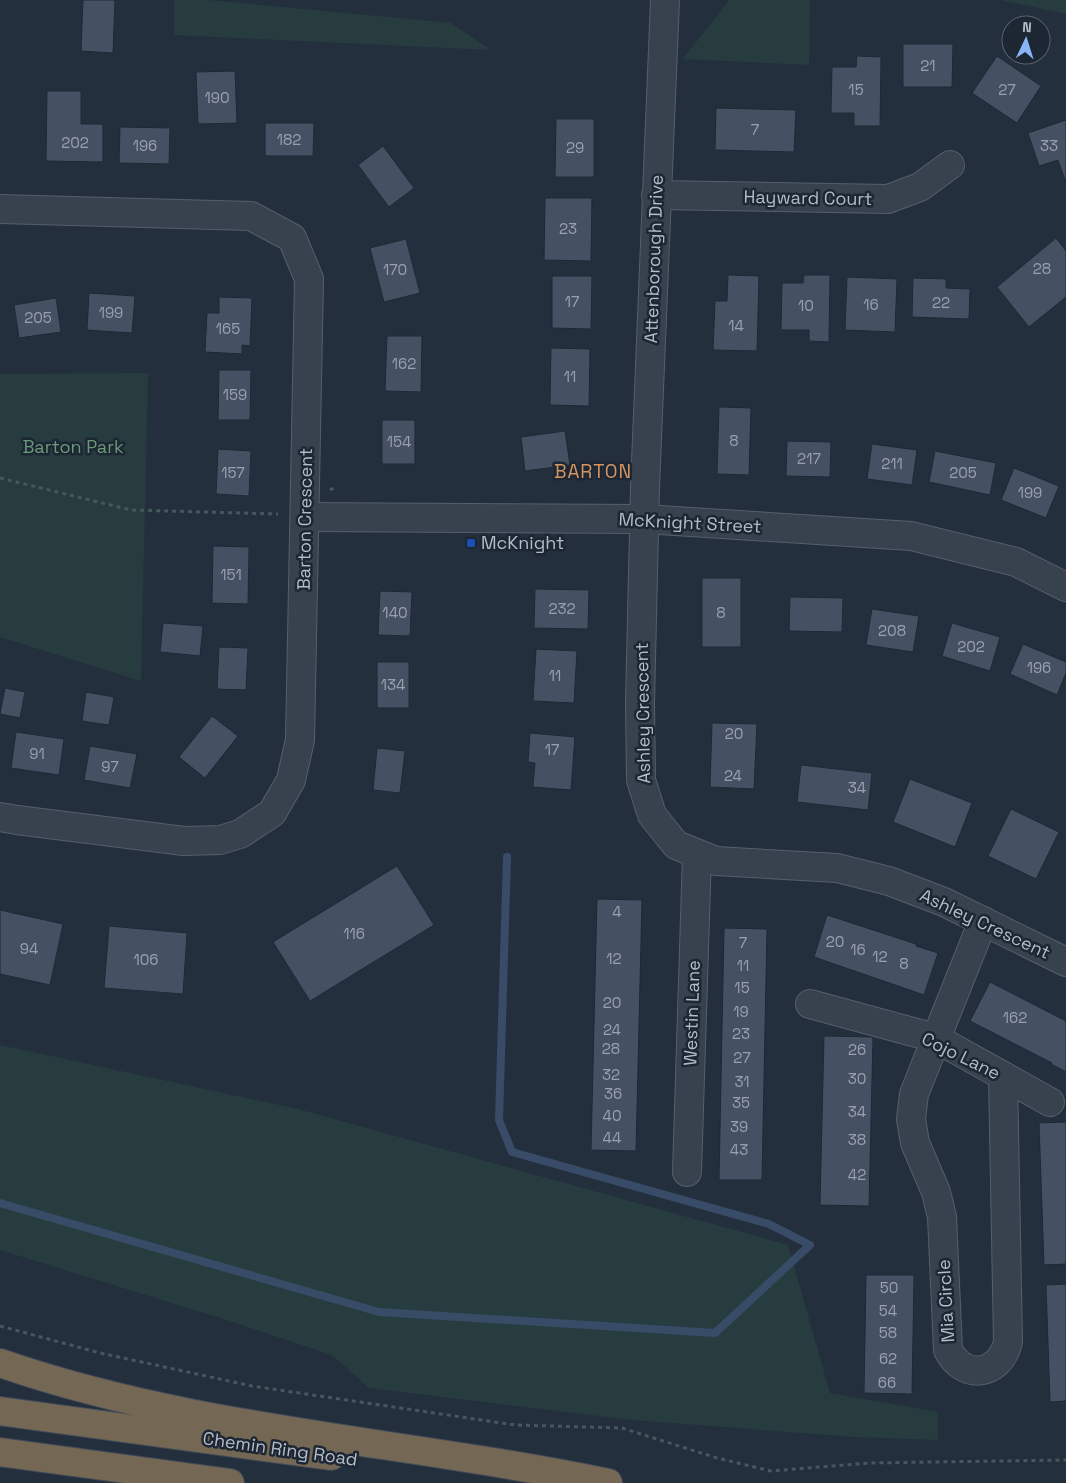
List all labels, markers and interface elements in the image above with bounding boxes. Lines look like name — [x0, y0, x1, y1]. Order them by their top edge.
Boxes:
north arrow — [1001, 15, 1051, 65]
text: N — [1022, 18, 1032, 36]
house number: 21 — [920, 56, 936, 75]
house number: 15 — [848, 80, 864, 99]
house number: 27 — [998, 80, 1016, 99]
house number: 190 — [204, 88, 230, 107]
house number: 7 — [751, 120, 759, 139]
house number: 182 — [277, 130, 301, 149]
house number: 202 — [61, 133, 89, 152]
house number: 196 — [133, 136, 157, 155]
house number: 33 — [1040, 136, 1058, 155]
house number: 29 — [566, 138, 584, 157]
street label: Attenborough Drive — [639, 174, 668, 344]
street label: Hayward Court — [743, 185, 873, 210]
house number: 23 — [559, 219, 577, 238]
house number: 28 — [1033, 259, 1051, 278]
house number: 170 — [383, 260, 407, 279]
house number: 17 — [565, 292, 579, 311]
house number: 22 — [932, 293, 950, 312]
house number: 16 — [863, 295, 879, 314]
house number: 10 — [798, 296, 814, 315]
house number: 199 — [99, 303, 123, 322]
house number: 205 — [24, 308, 52, 327]
house number: 14 — [728, 316, 744, 335]
house number: 165 — [216, 319, 240, 338]
house number: 162 — [392, 354, 416, 373]
house number: 11 — [564, 367, 576, 386]
house number: 159 — [223, 385, 247, 404]
house number: 8 — [729, 431, 739, 450]
house number: 154 — [387, 432, 411, 451]
park label: Barton Park — [22, 435, 124, 458]
street label: Barton Crescent — [292, 448, 317, 590]
house number: 217 — [797, 449, 821, 468]
house number: 211 — [881, 454, 903, 473]
district label: BARTON — [554, 459, 632, 484]
house number: 157 — [221, 463, 245, 482]
house number: 205 — [949, 463, 977, 482]
house number: 199 — [1018, 483, 1042, 502]
street label: McKnight Street — [618, 507, 762, 538]
place label: McKnight — [481, 531, 564, 554]
marker: McKnight — [465, 537, 477, 549]
house number: 151 — [220, 565, 242, 584]
house number: 232 — [548, 599, 576, 618]
house number: 140 — [382, 603, 408, 622]
house number: 8 — [716, 603, 726, 622]
house number: 208 — [878, 621, 906, 640]
house number: 202 — [957, 637, 985, 656]
street label: Ashley Crescent — [630, 642, 655, 784]
house number: 196 — [1027, 658, 1051, 677]
house number: 11 — [549, 666, 561, 685]
house number: 134 — [381, 675, 405, 694]
house number: 20 — [725, 724, 743, 743]
house number: 17 — [545, 740, 559, 759]
house number: 91 — [29, 744, 45, 763]
house number: 97 — [101, 757, 119, 776]
house number: 24 — [724, 766, 742, 785]
house number: 34 — [848, 778, 866, 797]
street label: Ashley Crescent — [916, 883, 1054, 964]
house number: 4 — [612, 902, 622, 921]
house number: 116 — [343, 924, 365, 943]
house number: 20 — [826, 932, 844, 951]
house number: 7 — [739, 933, 747, 952]
house number: 94 — [20, 939, 38, 958]
house number: 16 — [850, 940, 866, 959]
house number: 12 — [872, 947, 888, 966]
house number: 12 — [606, 949, 622, 968]
house number: 106 — [133, 950, 159, 969]
house number: 8 — [899, 954, 909, 973]
house number: 11 — [737, 956, 749, 975]
street label: Westin Lane — [678, 960, 705, 1066]
house number: 15 — [734, 978, 750, 997]
house number: 20 — [603, 993, 621, 1012]
house number: 19 — [733, 1002, 749, 1021]
house number: 162 — [1003, 1008, 1027, 1027]
house number: 24 — [603, 1020, 621, 1039]
house number: 23 — [732, 1024, 750, 1043]
street label: Cojo Lane — [918, 1027, 1004, 1084]
house number: 28 — [602, 1039, 620, 1058]
house number: 26 — [848, 1040, 866, 1059]
house number: 27 — [733, 1048, 751, 1067]
house number: 32 — [602, 1065, 620, 1084]
house number: 30 — [848, 1069, 866, 1088]
house number: 31 — [734, 1072, 750, 1091]
house number: 36 — [604, 1084, 622, 1103]
house number: 35 — [732, 1093, 750, 1112]
house number: 34 — [848, 1102, 866, 1121]
house number: 40 — [603, 1106, 622, 1125]
house number: 39 — [730, 1117, 748, 1136]
house number: 44 — [603, 1128, 621, 1147]
house number: 38 — [848, 1130, 866, 1149]
house number: 43 — [730, 1140, 748, 1159]
house number: 42 — [848, 1165, 866, 1184]
street label: Mia Circle — [932, 1259, 959, 1343]
house number: 50 — [880, 1278, 898, 1297]
house number: 54 — [879, 1301, 897, 1320]
house number: 58 — [879, 1323, 897, 1342]
house number: 62 — [879, 1349, 897, 1368]
house number: 66 — [878, 1373, 896, 1392]
street label: Chemin Ring Road — [201, 1426, 359, 1471]

